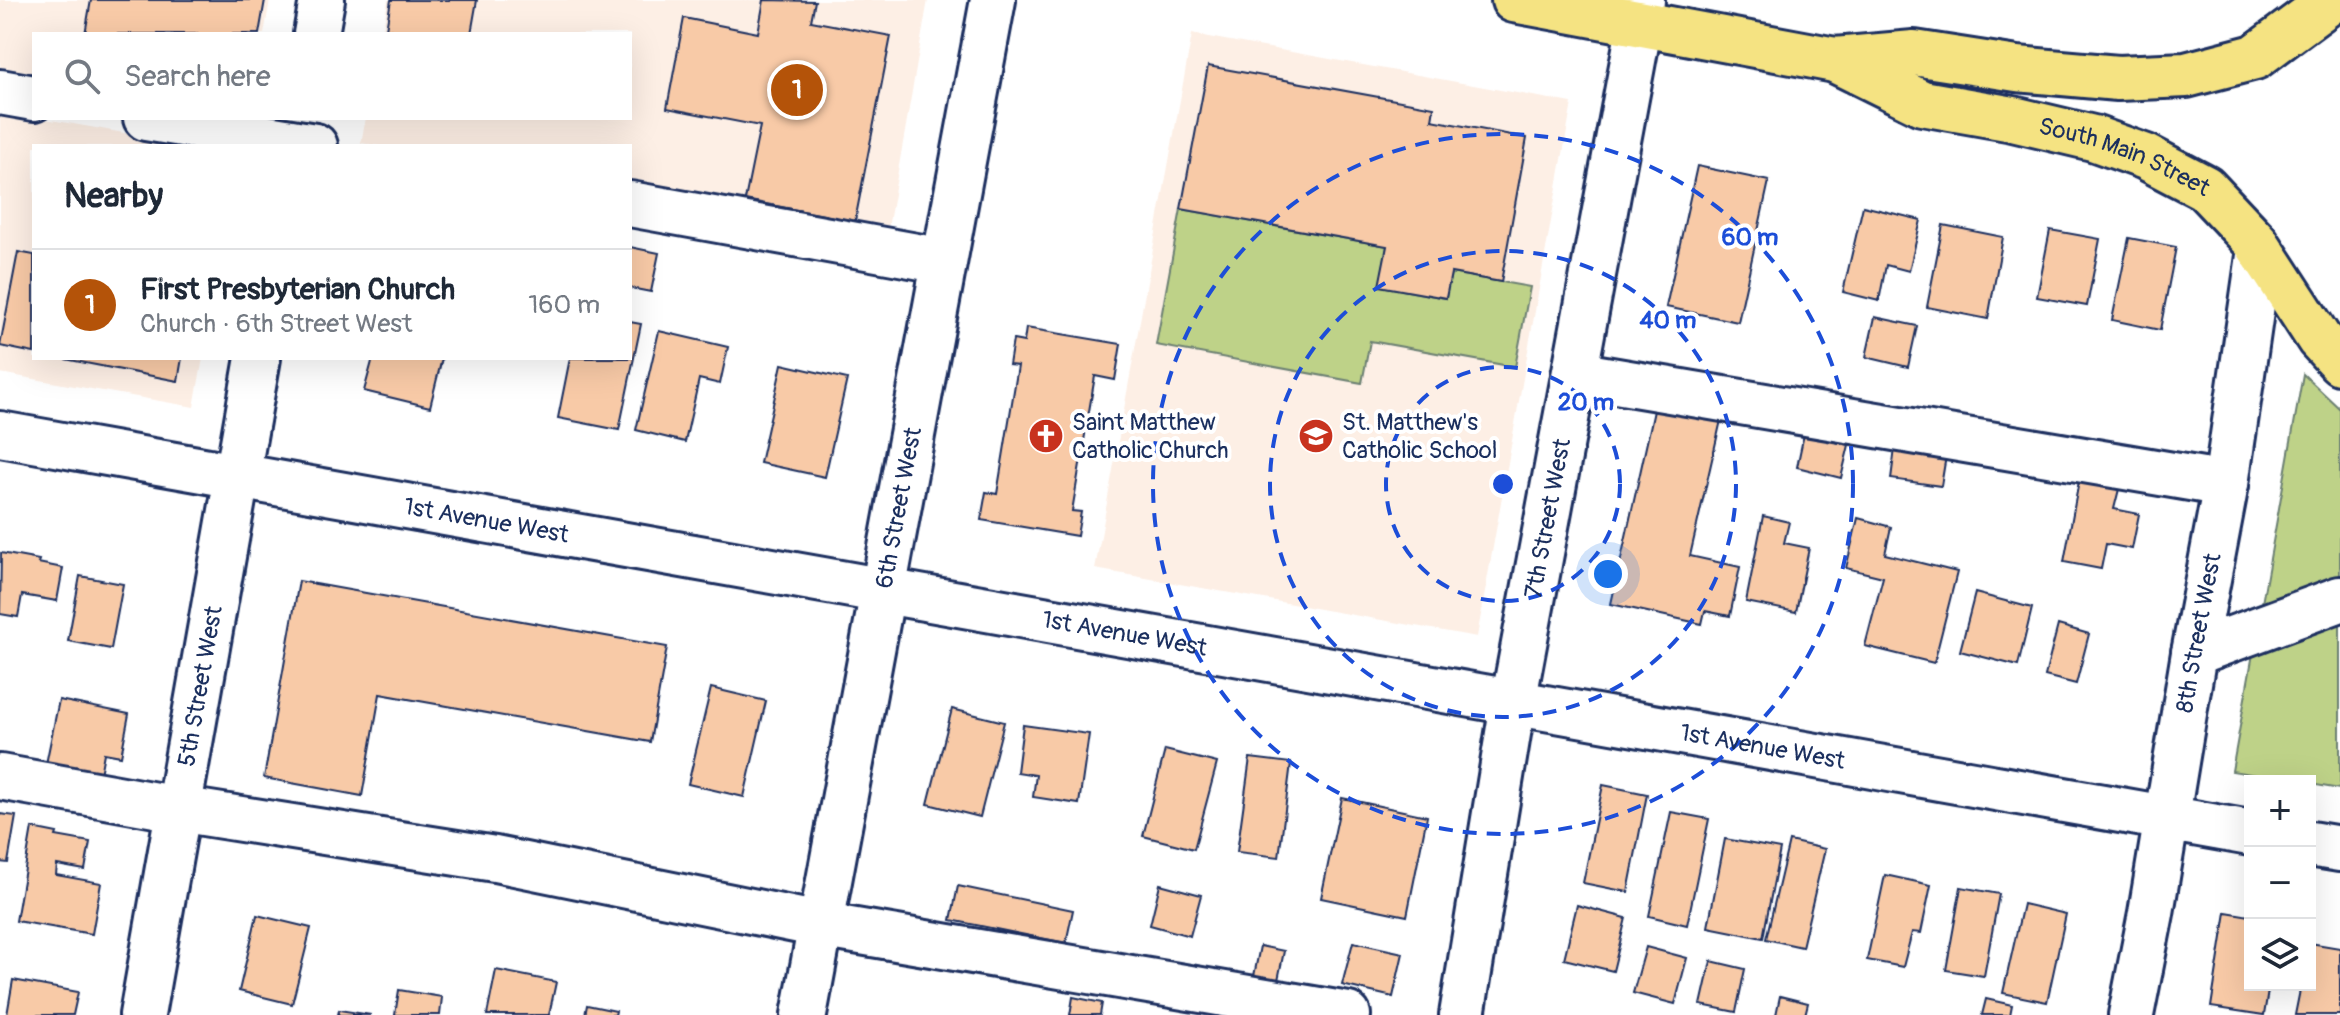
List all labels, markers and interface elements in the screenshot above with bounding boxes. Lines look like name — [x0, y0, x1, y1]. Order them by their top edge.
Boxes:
search box — [32, 32, 632, 120]
icon: search — [60, 54, 104, 98]
text: Search here — [124, 58, 271, 95]
pin: 1 — [771, 60, 823, 120]
street label: South Main Street — [2036, 111, 2215, 203]
text: Nearby — [64, 175, 163, 218]
text: 60 m — [1722, 223, 1778, 252]
text: First Presbyterian Church — [140, 271, 455, 308]
text: 1 — [85, 289, 95, 321]
text: 160 m — [528, 289, 600, 321]
text: 40 m — [1640, 306, 1696, 335]
text: Church · 6th Street West — [140, 308, 412, 340]
text: 20 m — [1558, 388, 1614, 417]
place label: Saint Matthew Catholic Church — [1072, 408, 1229, 465]
place label: St. Matthew's Catholic School — [1342, 408, 1497, 465]
church icon: Saint Matthew Catholic Church — [1027, 417, 1065, 455]
school or university icon: St. Matthew's Catholic School — [1297, 417, 1335, 455]
street label: 6th Street West — [869, 424, 928, 591]
street label: 7th Street West — [1518, 436, 1577, 601]
centre of rings — [1489, 470, 1517, 498]
street label: 1st Avenue West — [402, 491, 571, 549]
street label: 8th Street West — [2170, 551, 2227, 715]
your location — [1588, 554, 1628, 594]
street label: 5th Street West — [172, 603, 229, 769]
street label: 1st Avenue West — [1040, 605, 1209, 662]
street label: 1st Avenue West — [1678, 718, 1847, 775]
map controls — [2244, 775, 2316, 991]
button: + — [2244, 775, 2316, 847]
button: − — [2244, 847, 2316, 919]
button: layers — [2244, 919, 2316, 991]

